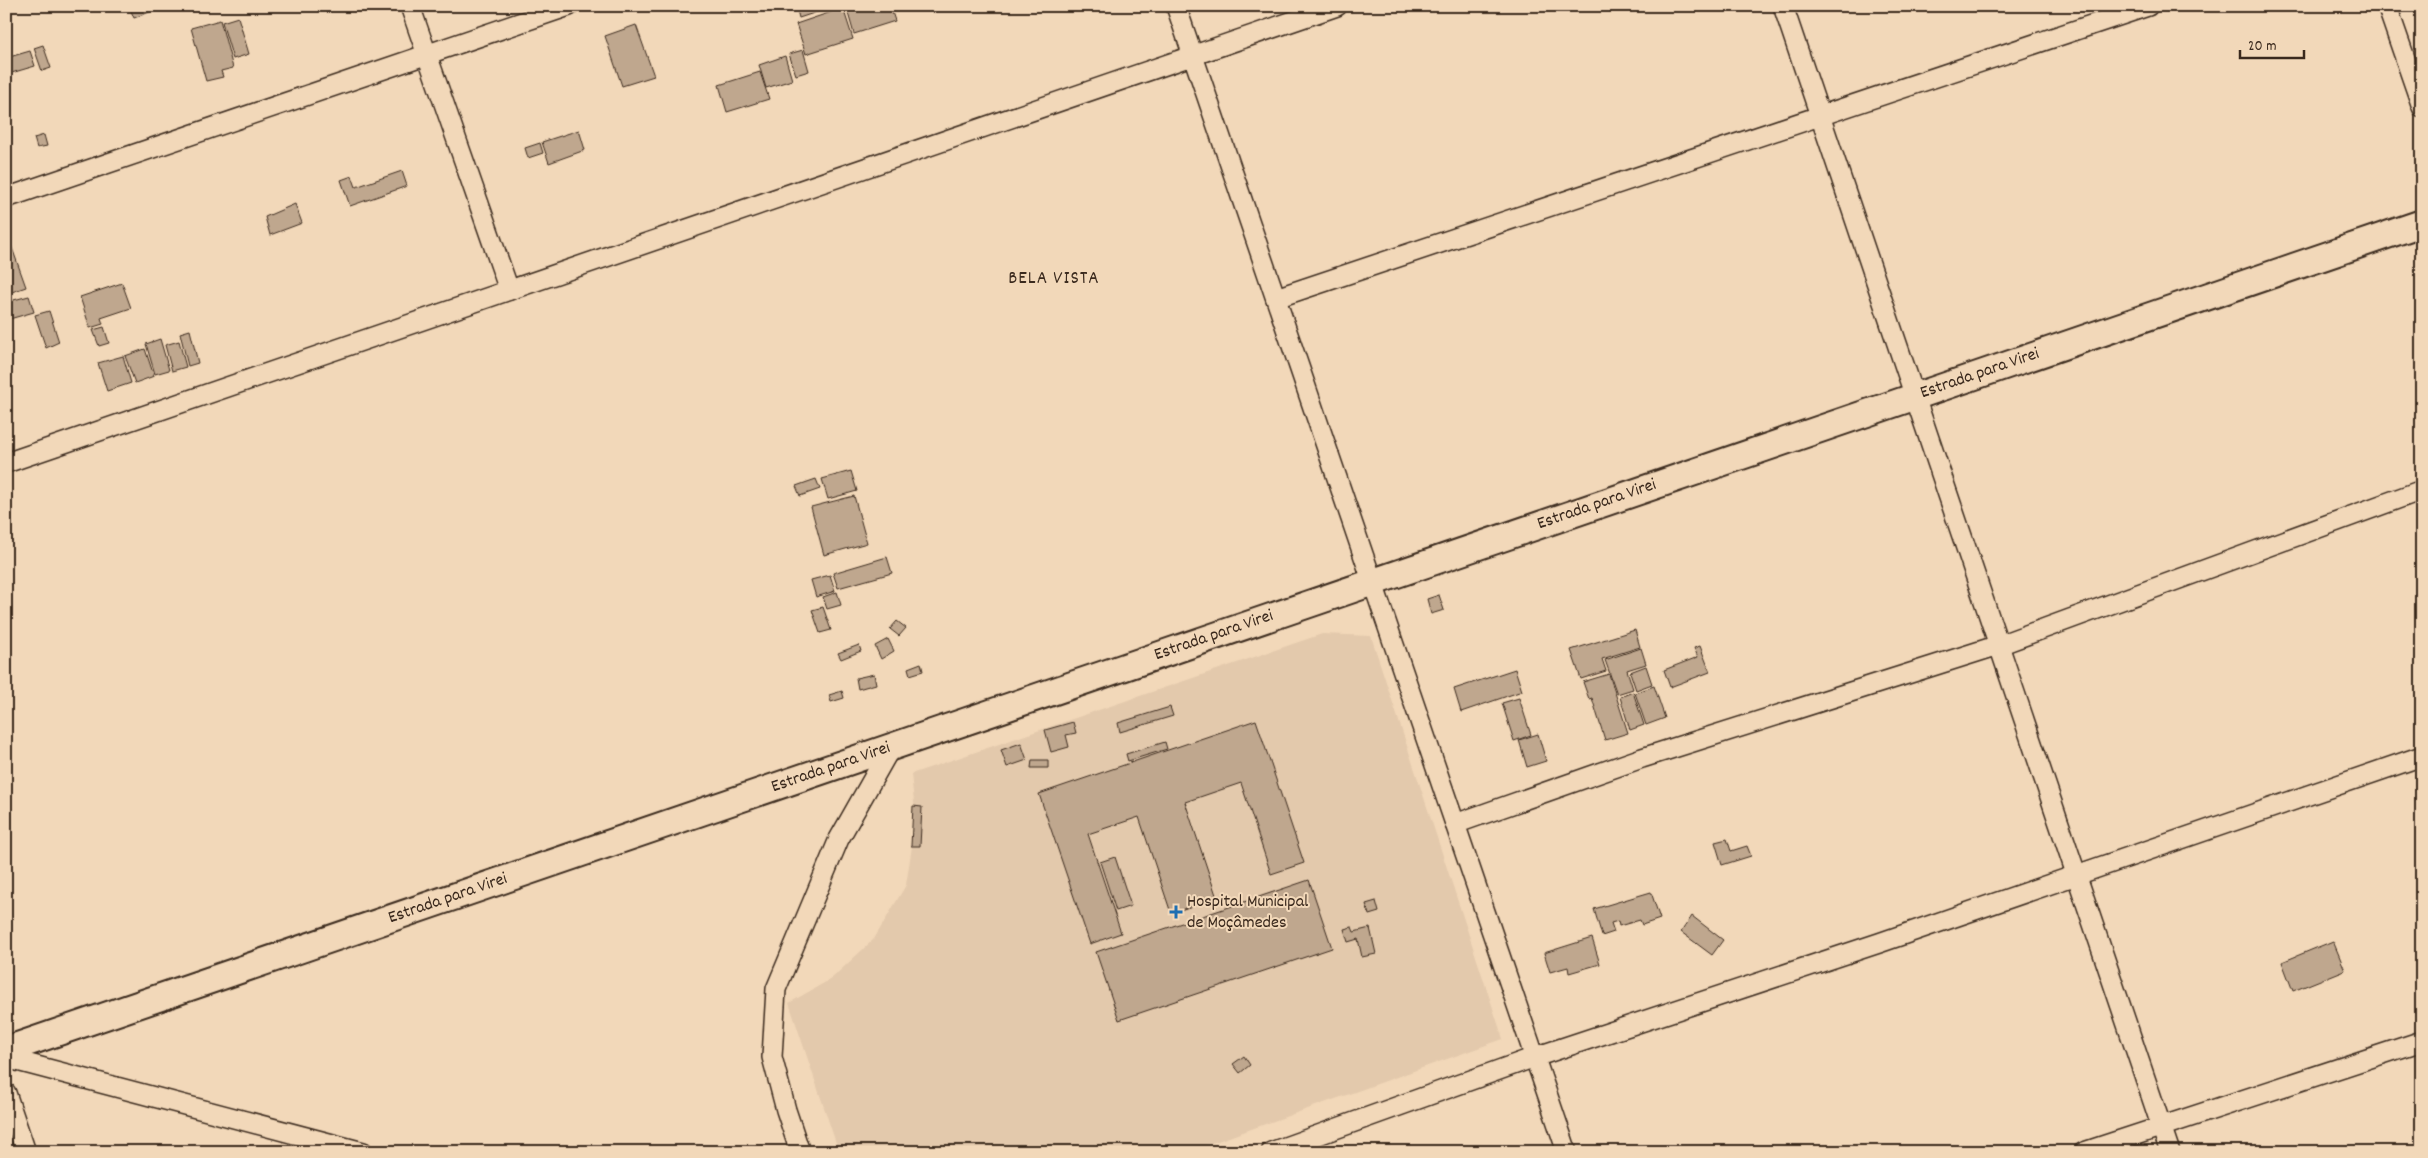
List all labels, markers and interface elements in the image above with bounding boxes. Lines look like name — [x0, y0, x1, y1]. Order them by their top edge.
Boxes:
scale bar — [2240, 28, 2304, 60]
text: 20 m — [2248, 36, 2276, 58]
district label: BELA VISTA — [1008, 266, 1100, 293]
street label: Estrada para Virei — [1917, 342, 2043, 406]
street label: Estrada para Virei — [1534, 473, 1660, 537]
street label: Estrada para Virei — [1151, 604, 1277, 668]
street label: Estrada para Virei — [768, 736, 894, 800]
street label: Estrada para Virei — [385, 867, 511, 931]
place label: Hospital Municipal de Moçâmedes — [1187, 890, 1309, 936]
marker: Hospital Municipal de Moçâmedes — [1169, 905, 1183, 919]

